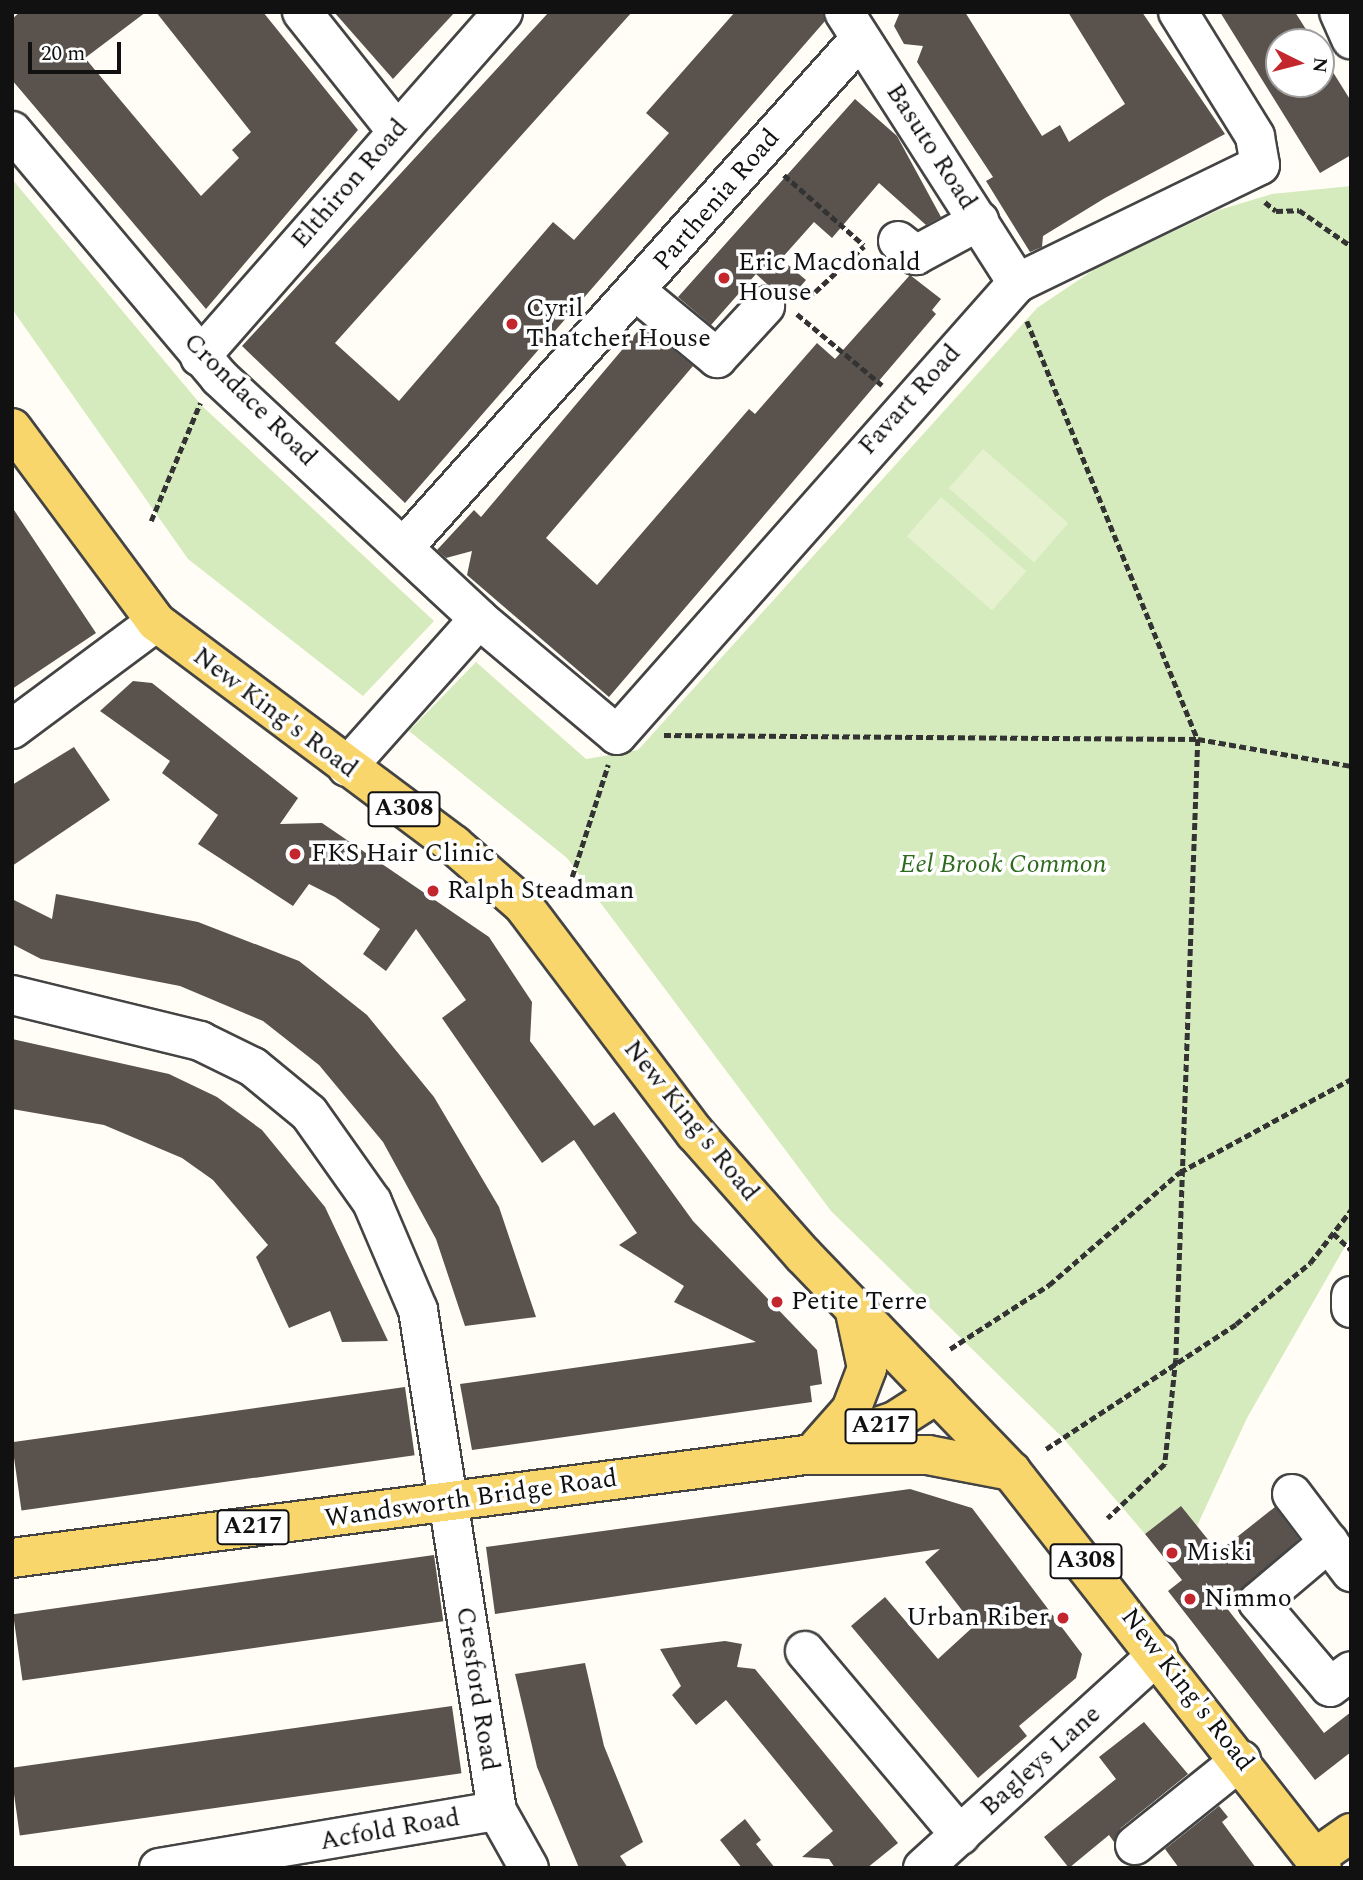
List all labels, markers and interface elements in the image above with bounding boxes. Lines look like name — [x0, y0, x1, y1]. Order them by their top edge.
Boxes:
scale bar — [32, 28, 124, 72]
north arrow — [1265, 28, 1335, 98]
text: 20 m — [41, 38, 85, 70]
text: N — [1304, 56, 1335, 74]
street label: Basuto Road — [879, 78, 983, 216]
street label: Elthiron Road — [285, 113, 415, 255]
street label: Parthenia Road — [647, 123, 787, 277]
place label: Eric Macdonald House — [738, 247, 921, 308]
marker: Eric Macdonald House — [716, 270, 732, 286]
place label: Cyril Thatcher House — [526, 293, 711, 354]
marker: Cyril Thatcher House — [504, 316, 520, 332]
street label: Crondace Road — [177, 327, 323, 473]
street label: Favart Road — [852, 338, 968, 462]
street label: New King's Road — [187, 641, 363, 785]
road number: A308 — [367, 788, 441, 830]
place label: FKS Hair Clinic — [311, 838, 495, 870]
marker: FKS Hair Clinic — [285, 844, 305, 864]
park label: Eel Brook Common — [899, 849, 1107, 881]
place label: Ralph Steadman — [447, 875, 634, 907]
marker: Ralph Steadman — [425, 883, 441, 899]
street label: New King's Road — [617, 1034, 765, 1208]
place label: Petite Terre — [791, 1286, 927, 1318]
marker: Petite Terre — [769, 1294, 785, 1310]
road number: A217 — [844, 1406, 918, 1446]
street label: Wandsworth Bridge Road — [323, 1463, 619, 1535]
road number: A217 — [216, 1506, 290, 1548]
place label: Miski — [1186, 1537, 1252, 1569]
road number: A308 — [1049, 1540, 1123, 1582]
marker: Miski — [1164, 1545, 1180, 1561]
place label: Nimmo — [1204, 1583, 1292, 1615]
marker: Nimmo — [1182, 1591, 1198, 1607]
place label: Urban Riber — [906, 1602, 1049, 1634]
street label: New King's Road — [1114, 1602, 1260, 1778]
street label: Cresford Road — [449, 1605, 505, 1773]
marker: Urban Riber — [1055, 1610, 1071, 1626]
street label: Bagleys Lane — [974, 1699, 1108, 1823]
street label: Acfold Road — [318, 1802, 462, 1858]

